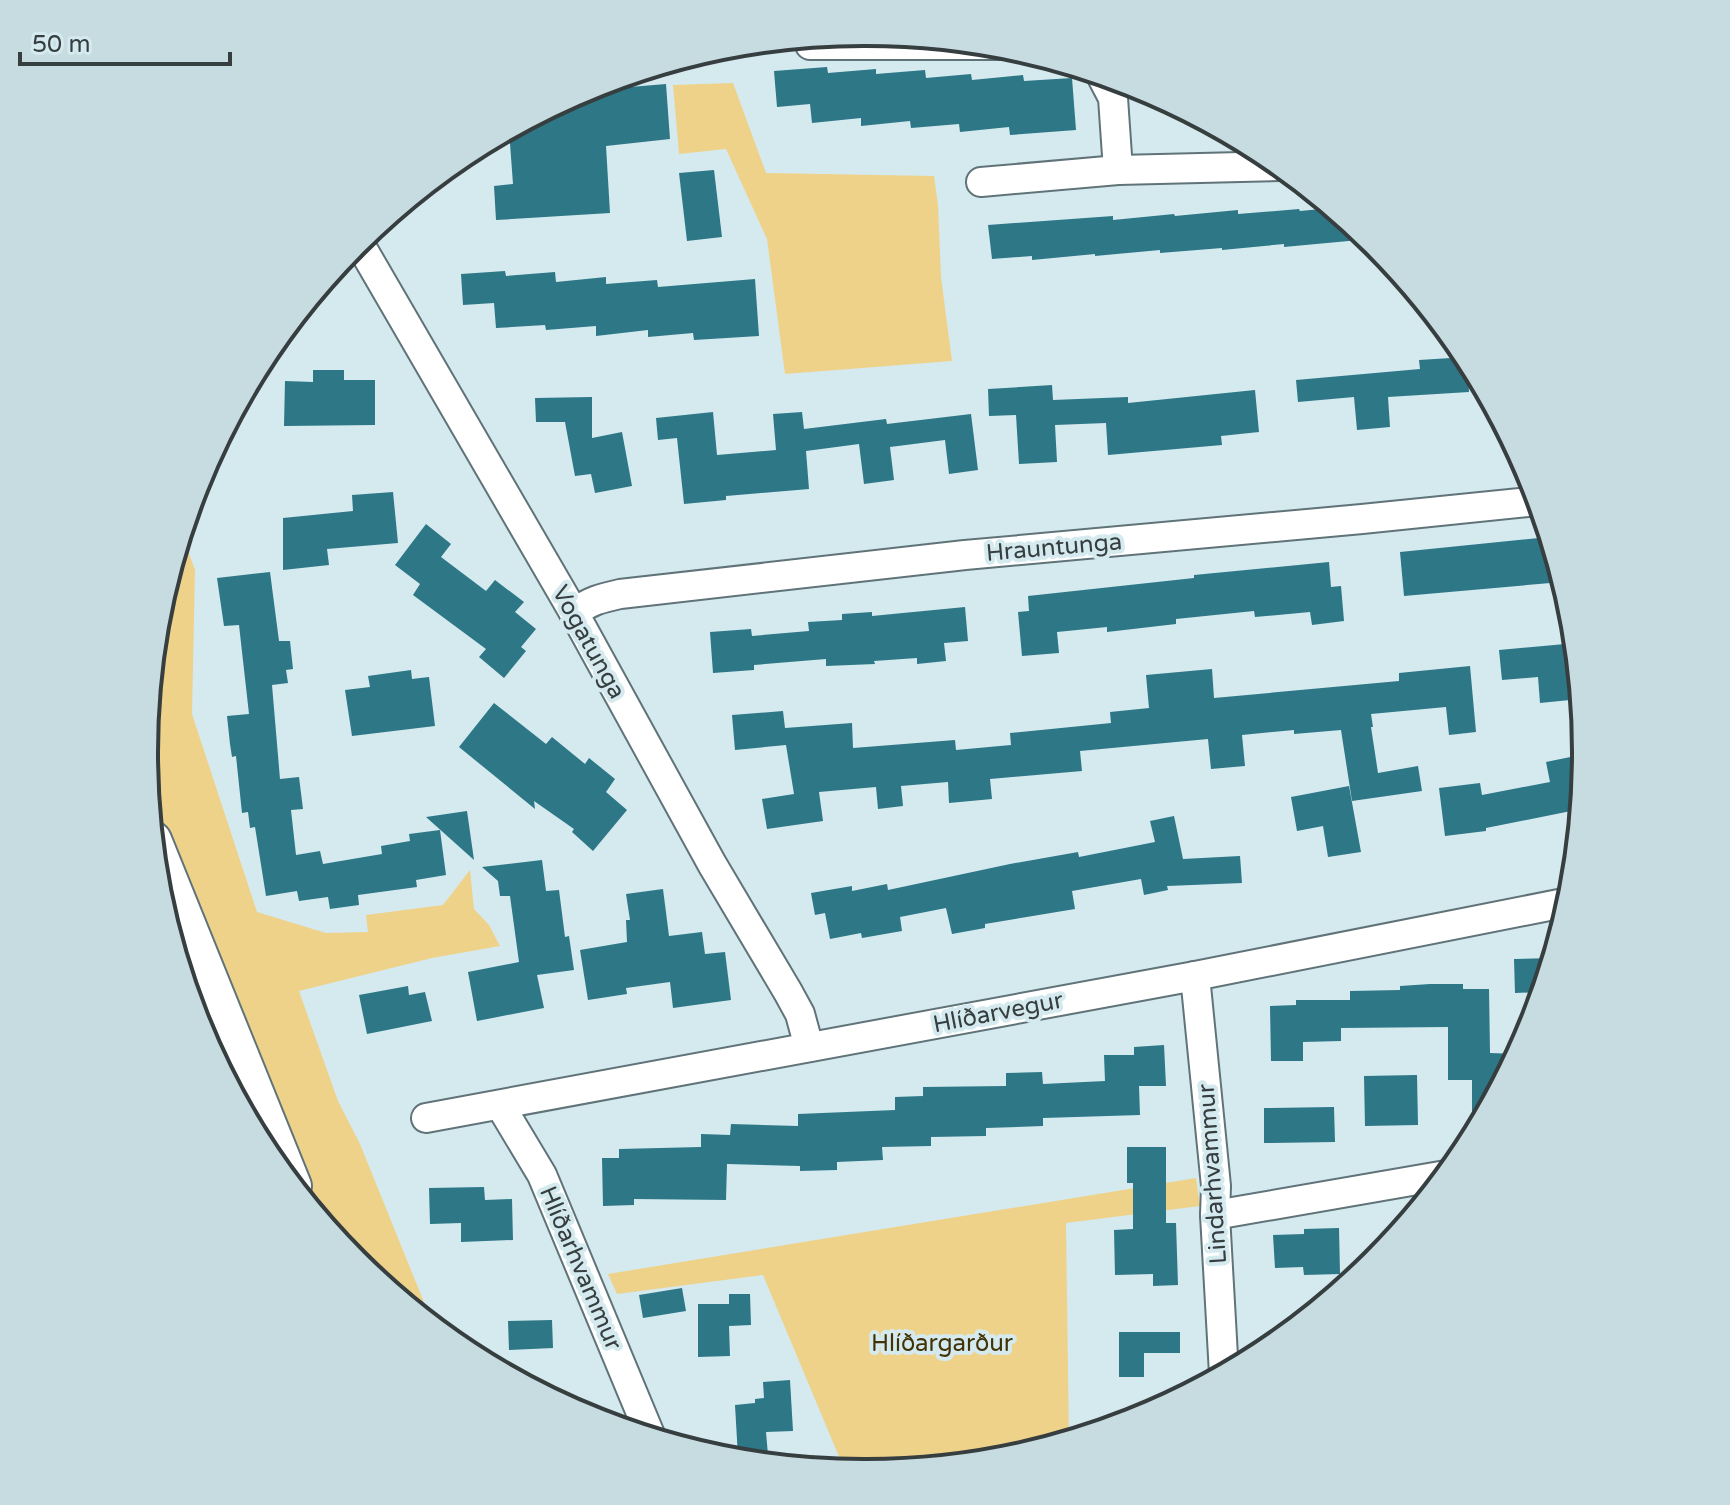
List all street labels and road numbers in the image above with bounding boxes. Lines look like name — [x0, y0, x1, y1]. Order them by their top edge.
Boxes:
street label: Hrauntunga — [985, 527, 1123, 568]
street label: Vogatunga — [546, 580, 632, 704]
street label: Hlíðarvegur — [931, 986, 1066, 1039]
street label: Lindarhvammur — [1192, 1082, 1233, 1265]
street label: Hlíðarhvammur — [533, 1182, 628, 1355]

